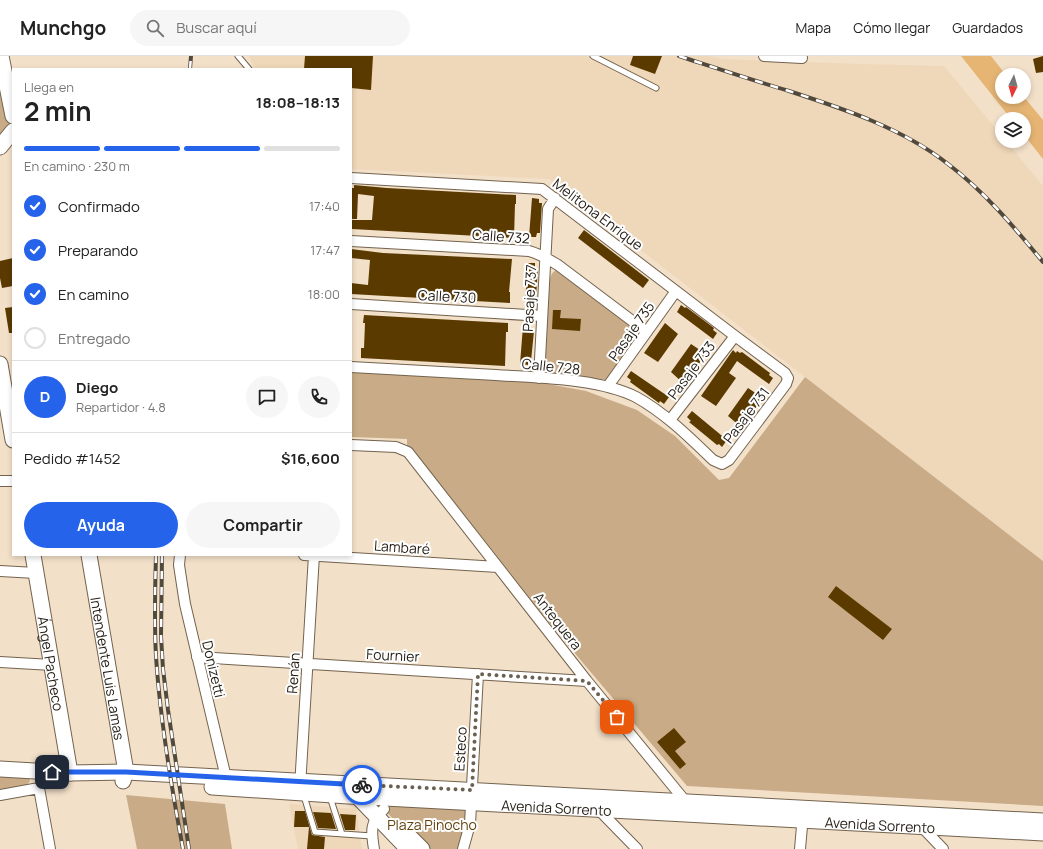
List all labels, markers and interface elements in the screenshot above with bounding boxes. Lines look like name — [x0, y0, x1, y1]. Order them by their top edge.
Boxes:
search box — [130, 10, 410, 46]
text: Munchgo — [20, 15, 106, 41]
icon: search — [144, 17, 166, 39]
text: Buscar aquí — [176, 17, 257, 38]
text: Mapa — [796, 18, 831, 37]
text: Cómo llegar — [853, 18, 930, 37]
text: Guardados — [952, 18, 1023, 37]
north arrow — [995, 68, 1031, 104]
map controls — [995, 68, 1031, 148]
text: Llega en — [24, 78, 74, 96]
text: 18:08–18:13 — [256, 92, 340, 113]
text: 2 min — [24, 93, 92, 129]
button: layers — [995, 112, 1031, 148]
text: En camino · 230 m — [24, 157, 130, 175]
street label: Melitona Enrique — [549, 174, 647, 254]
icon: check — [24, 195, 46, 217]
text: Confirmado — [58, 196, 140, 217]
text: 17:40 — [309, 197, 340, 215]
street label: Calle 732 — [471, 224, 531, 248]
icon: check — [24, 239, 46, 261]
text: Preparando — [58, 240, 138, 261]
text: 17:47 — [310, 241, 340, 259]
street label: Pasaje 737 — [518, 264, 540, 332]
icon: check — [24, 283, 46, 305]
text: En camino — [58, 284, 129, 305]
text: 18:00 — [308, 285, 340, 303]
street label: Calle 730 — [417, 285, 477, 307]
street label: Pasaje 735 — [604, 298, 658, 364]
text: Entregado — [58, 328, 130, 349]
street label: Pasaje 733 — [663, 337, 719, 403]
street label: Calle 728 — [521, 353, 581, 379]
button: chat — [246, 376, 288, 418]
button: phone — [298, 376, 340, 418]
text: Diego — [76, 377, 118, 398]
street label: Pasaje 731 — [719, 383, 773, 447]
text: D — [40, 386, 50, 407]
text: Repartidor · 4.8 — [76, 398, 166, 416]
text: Pedido #1452 — [24, 448, 120, 469]
text: $16,600 — [281, 448, 340, 469]
button: Ayuda — [24, 502, 178, 548]
button: Compartir — [186, 502, 340, 548]
street label: Lambaré — [373, 536, 431, 558]
street label: Antequera — [530, 588, 586, 654]
street label: Intendente Luis Lamas — [87, 595, 130, 741]
street label: Ángel Pacheco — [34, 615, 69, 712]
street label: Donizetti — [198, 639, 230, 699]
street label: Fournier — [366, 644, 420, 666]
street label: Renán — [282, 652, 304, 694]
pin — [600, 700, 634, 734]
icon: bag — [606, 706, 628, 728]
street label: Esteco — [449, 726, 471, 772]
pin — [35, 755, 69, 789]
icon: home — [41, 761, 63, 783]
courier — [342, 765, 382, 805]
icon: bike — [351, 774, 373, 796]
street label: Avenida Sorrento — [501, 795, 612, 820]
street label: Avenida Sorrento — [824, 812, 936, 837]
park label: Plaza Pinocho — [387, 815, 477, 834]

